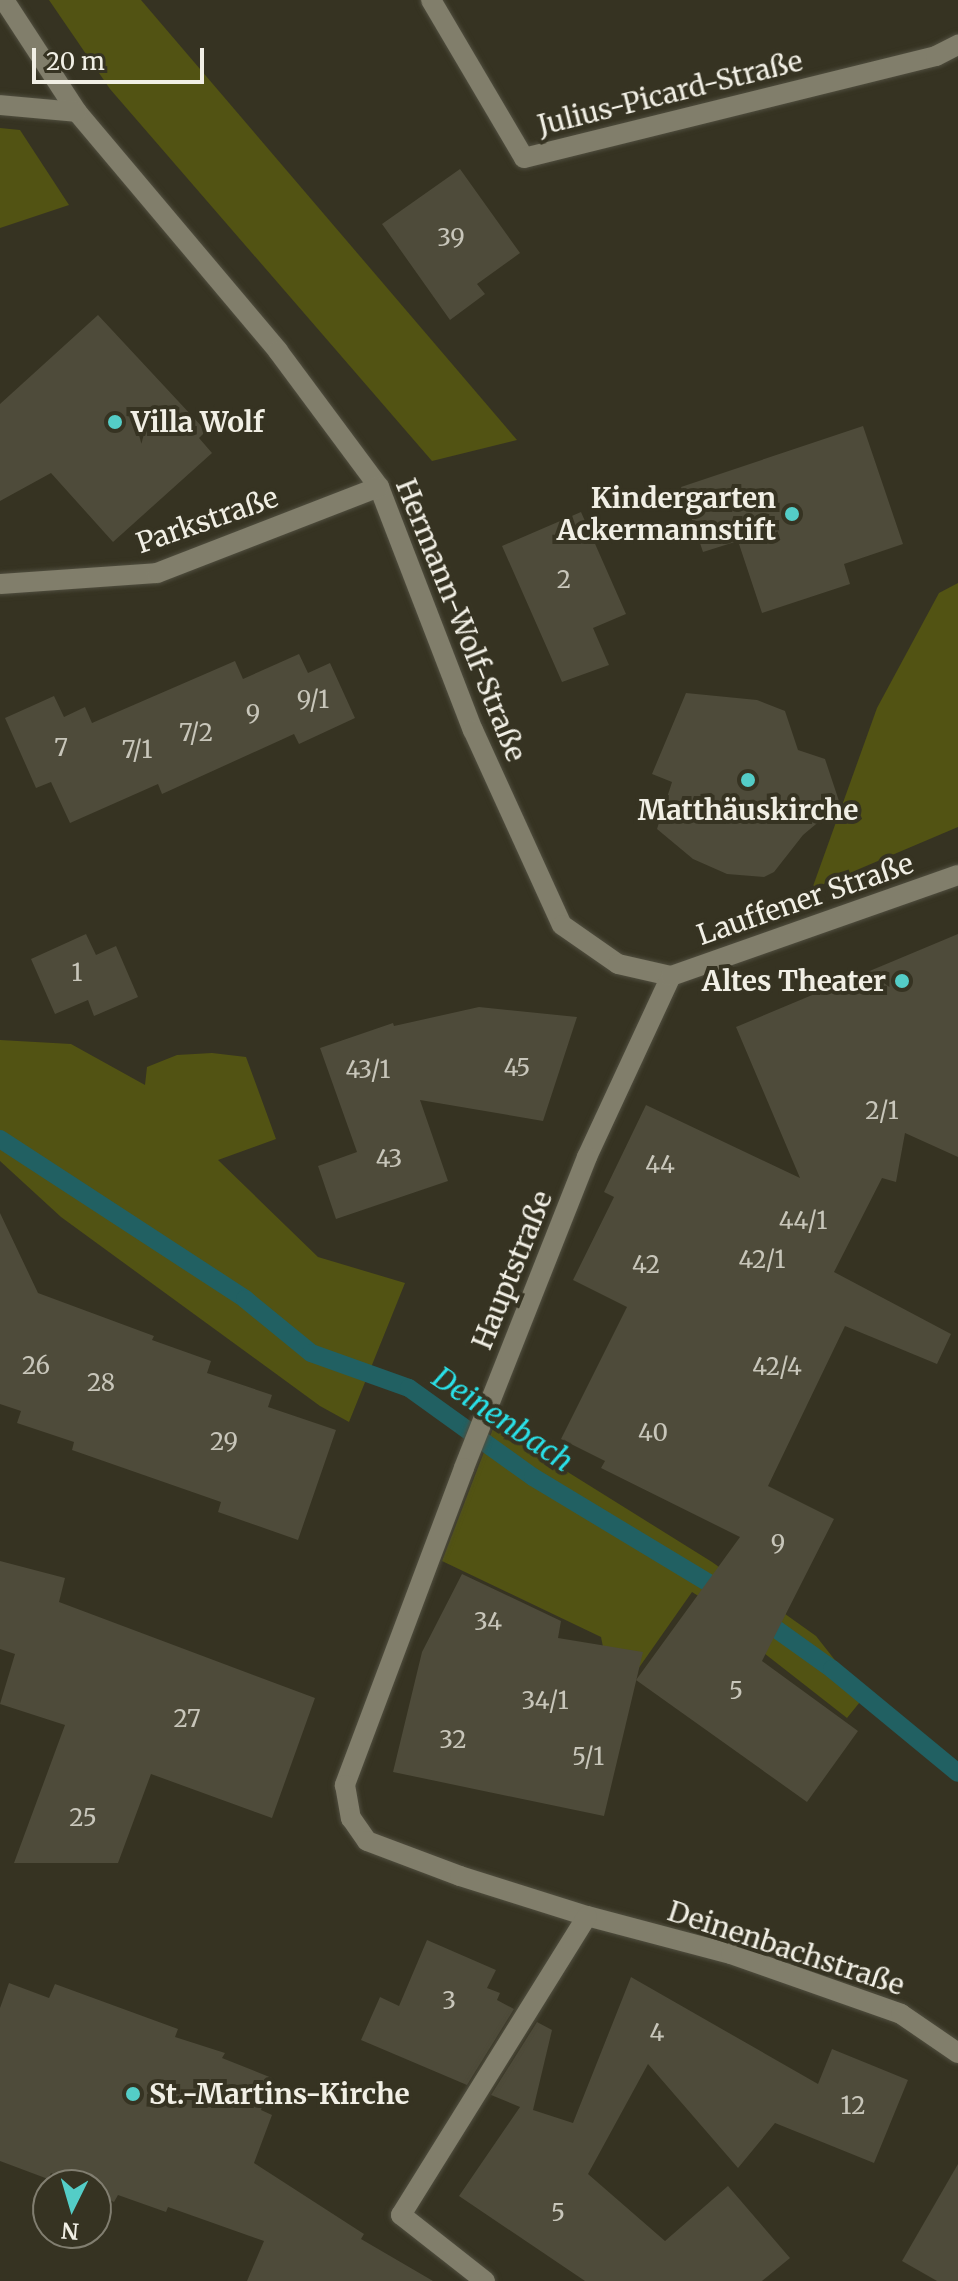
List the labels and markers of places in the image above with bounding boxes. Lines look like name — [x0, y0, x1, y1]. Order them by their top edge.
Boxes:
place label: Villa Wolf — [131, 405, 264, 439]
marker: Villa Wolf — [106, 413, 124, 431]
place label: Kindergarten Ackermannstift — [557, 481, 776, 547]
marker: Kindergarten Ackermannstift — [783, 505, 801, 523]
marker: Matthäuskirche — [739, 771, 757, 789]
place label: Matthäuskirche — [638, 793, 858, 827]
place label: Altes Theater — [702, 964, 886, 998]
marker: Altes Theater — [893, 972, 911, 990]
place label: St.-Martins-Kirche — [149, 2077, 410, 2111]
marker: St.-Martins-Kirche — [124, 2085, 142, 2103]

